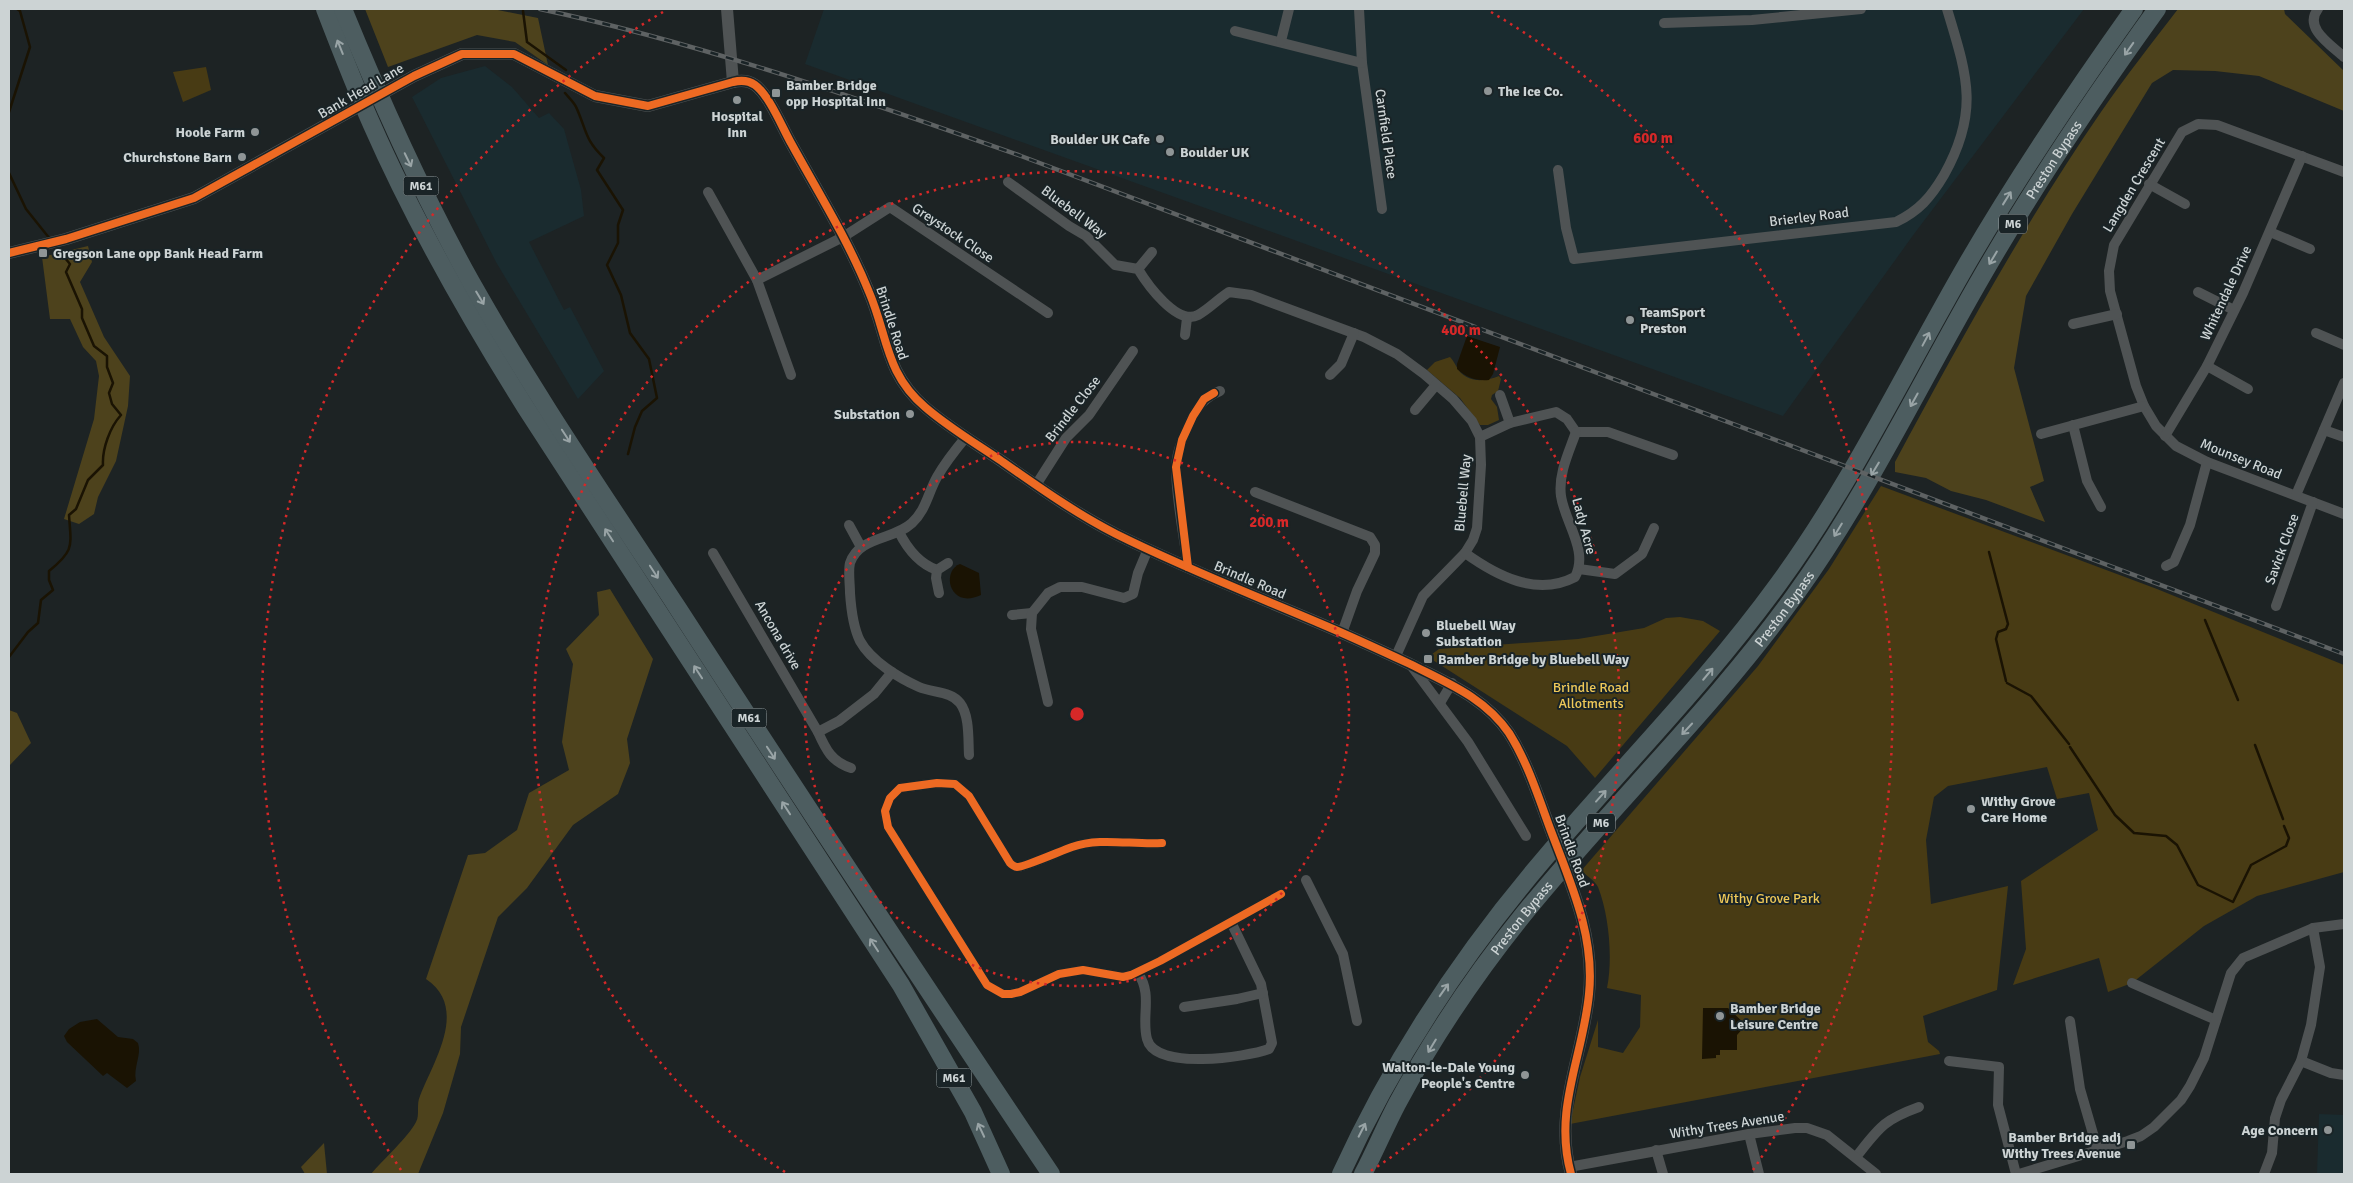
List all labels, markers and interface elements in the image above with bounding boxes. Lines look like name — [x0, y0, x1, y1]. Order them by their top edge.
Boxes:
one-way arrow — [335, 40, 344, 55]
one-way arrow — [2124, 41, 2134, 55]
street label: Bank Head Lane — [315, 60, 407, 122]
place label: Bamber Bridge opp Hospital Inn — [786, 77, 886, 110]
place label: The Ice Co. — [1498, 83, 1563, 100]
marker: The Ice Co. — [1482, 85, 1494, 97]
marker: Bamber Bridge opp Hospital Inn — [770, 87, 782, 99]
street label: Carnfield Place — [1371, 88, 1401, 180]
marker: Hospital Inn — [731, 94, 743, 106]
place label: Hospital Inn — [711, 108, 763, 141]
street label: Preston Bypass — [2022, 117, 2085, 202]
place label: Hoole Farm — [175, 124, 245, 141]
marker: Hoole Farm — [249, 126, 261, 138]
text: 600 m — [1633, 129, 1673, 147]
place label: Boulder UK Cafe — [1050, 131, 1150, 148]
marker: Boulder UK Cafe — [1154, 133, 1166, 145]
street label: Langden Crescent — [2099, 135, 2169, 235]
place label: Boulder UK — [1180, 144, 1249, 161]
marker: Boulder UK — [1164, 146, 1176, 158]
place label: Churchstone Barn — [123, 149, 232, 166]
marker: Churchstone Barn — [236, 151, 248, 163]
one-way arrow — [404, 152, 413, 167]
road number: M61 — [404, 177, 438, 196]
street label: Bluebell Way — [1038, 182, 1110, 242]
one-way arrow — [2002, 191, 2012, 205]
street label: Greystock Close — [909, 199, 997, 267]
street label: Brierley Road — [1768, 204, 1850, 230]
road number: M6 — [1999, 214, 2027, 233]
street label: Whitendale Drive — [2197, 243, 2255, 343]
place label: Gregson Lane opp Bank Head Farm — [53, 245, 263, 262]
marker: Gregson Lane opp Bank Head Farm — [37, 247, 49, 259]
one-way arrow — [1987, 250, 1997, 265]
street label: Brindle Road — [872, 284, 912, 362]
one-way arrow — [476, 290, 486, 304]
place label: TeamSport Preston — [1640, 304, 1706, 337]
marker: TeamSport Preston — [1624, 314, 1636, 326]
text: 400 m — [1441, 321, 1481, 339]
one-way arrow — [1921, 332, 1931, 346]
street label: Brindle Close — [1042, 372, 1104, 446]
one-way arrow — [1909, 392, 1918, 407]
place label: Substation — [834, 406, 900, 423]
marker: Substation — [904, 408, 916, 420]
one-way arrow — [561, 429, 571, 443]
street label: Mounsey Road — [2198, 435, 2284, 483]
street label: Bluebell Way — [1451, 453, 1475, 532]
one-way arrow — [1870, 462, 1880, 476]
street label: Lady Acre — [1568, 496, 1600, 556]
street label: Savick Close — [2261, 511, 2303, 587]
text: 200 m — [1249, 513, 1289, 531]
one-way arrow — [1833, 523, 1843, 537]
one-way arrow — [604, 529, 614, 543]
street label: Brindle Road — [1211, 557, 1289, 603]
one-way arrow — [650, 565, 660, 579]
street label: Preston Bypass — [1751, 568, 1818, 650]
street label: Ancona drive — [751, 597, 805, 673]
place label: Bluebell Way Substation — [1436, 617, 1516, 650]
marker: Bluebell Way Substation — [1420, 627, 1432, 639]
place label: Bamber Bridge by Bluebell Way — [1438, 651, 1629, 668]
marker: Bamber Bridge by Bluebell Way — [1422, 653, 1434, 665]
one-way arrow — [692, 665, 702, 679]
one-way arrow — [1703, 668, 1714, 681]
park label: Brindle Road Allotments — [1553, 679, 1629, 712]
centre of rings — [1068, 705, 1086, 723]
road number: M61 — [732, 708, 766, 728]
one-way arrow — [1681, 722, 1693, 735]
one-way arrow — [766, 745, 776, 759]
one-way arrow — [1595, 789, 1606, 802]
place label: Withy Grove Care Home — [1981, 793, 2056, 826]
one-way arrow — [781, 801, 791, 815]
marker: Withy Grove Care Home — [1965, 803, 1977, 815]
street label: Brindle Road — [1551, 812, 1593, 890]
road number: M6 — [1587, 814, 1615, 832]
street label: Preston Bypass — [1487, 877, 1556, 958]
park label: Withy Grove Park — [1718, 890, 1820, 907]
one-way arrow — [869, 938, 879, 952]
one-way arrow — [1439, 983, 1449, 997]
place label: Bamber Bridge Leisure Centre — [1730, 1000, 1821, 1033]
marker: Bamber Bridge Leisure Centre — [1714, 1010, 1726, 1022]
one-way arrow — [1427, 1038, 1437, 1052]
place label: Walton-le-Dale Young People's Centre — [1382, 1059, 1515, 1092]
road number: M61 — [936, 1068, 972, 1088]
marker: Walton-le-Dale Young People's Centre — [1519, 1069, 1531, 1081]
street label: Withy Trees Avenue — [1669, 1108, 1785, 1142]
place label: Age Concern — [2242, 1122, 2318, 1139]
one-way arrow — [976, 1123, 985, 1138]
one-way arrow — [1357, 1123, 1367, 1138]
marker: Age Concern — [2322, 1124, 2334, 1136]
place label: Bamber Bridge adj Withy Trees Avenue — [2002, 1129, 2121, 1162]
marker: Bamber Bridge adj Withy Trees Avenue — [2125, 1139, 2137, 1151]

